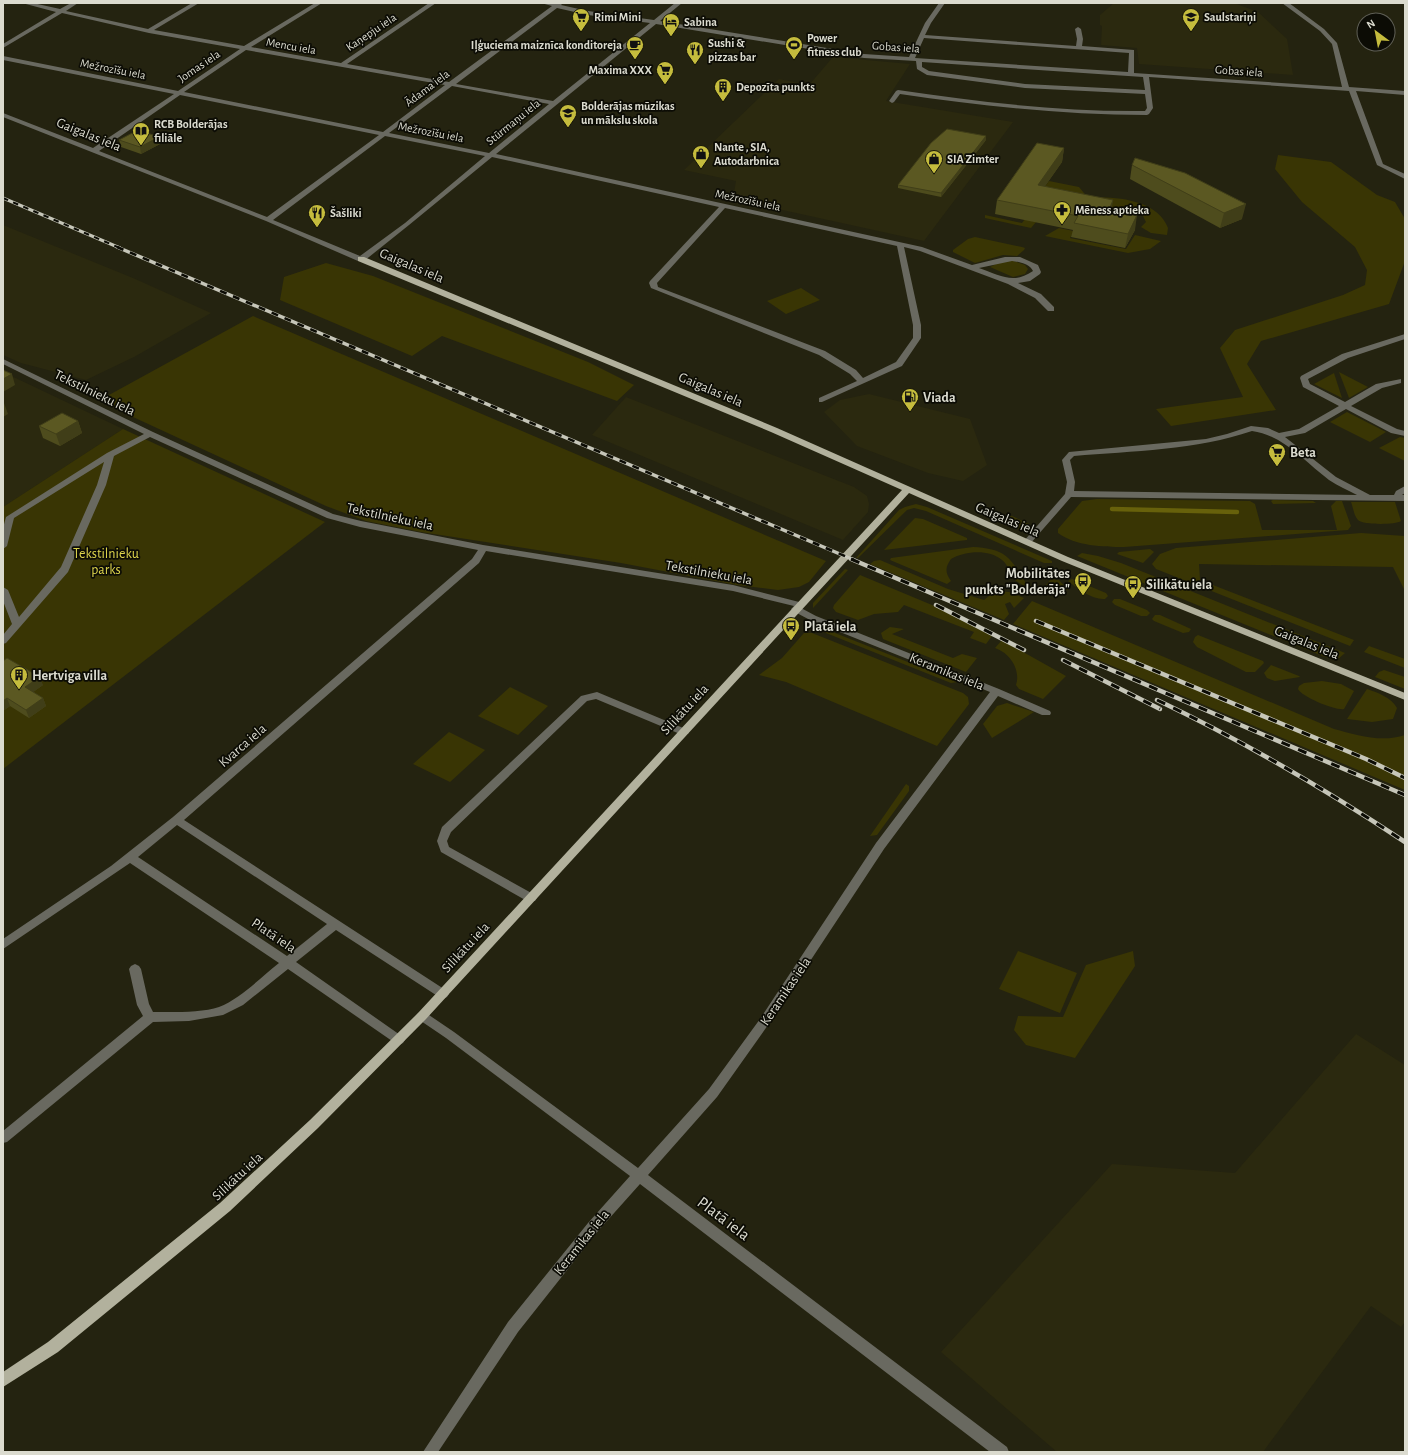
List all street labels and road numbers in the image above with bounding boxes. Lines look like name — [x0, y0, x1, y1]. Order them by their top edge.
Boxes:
street label: Kaņepju iela — [344, 11, 400, 55]
street label: Mencu iela — [265, 36, 317, 56]
street label: Gobas iela — [872, 39, 921, 55]
street label: Jomas iela — [176, 47, 223, 84]
street label: Mežrozīšu iela — [79, 57, 147, 81]
street label: Gobas iela — [1215, 63, 1264, 79]
street label: Ādama iela — [402, 66, 452, 109]
street label: Stūrmaņu iela — [484, 96, 544, 149]
street label: Gaigalas iela — [54, 116, 123, 154]
street label: Mežrozīšu iela — [397, 120, 465, 144]
street label: Mežrozīšu iela — [714, 187, 782, 213]
street label: Gaigalas iela — [377, 246, 446, 286]
street label: Tekstilnieku iela — [52, 367, 138, 419]
street label: Gaigalas iela — [676, 370, 745, 410]
street label: Gaigalas iela — [973, 500, 1042, 540]
street label: Tekstilnieku iela — [345, 501, 435, 533]
street label: Tekstilnieku iela — [664, 558, 754, 588]
street label: Gaigalas iela — [1272, 624, 1341, 662]
street label: Keramikas iela — [907, 651, 986, 693]
street label: Silikātu iela — [658, 681, 712, 738]
street label: Kvarca iela — [216, 721, 269, 770]
street label: Platā iela — [249, 916, 299, 956]
street label: Silikātu iela — [439, 919, 493, 976]
street label: Keramikas iela — [758, 954, 814, 1028]
street label: Silikātu iela — [210, 1150, 266, 1203]
street label: Platā iela — [694, 1193, 753, 1244]
street label: Keramikas iela — [552, 1207, 612, 1278]

